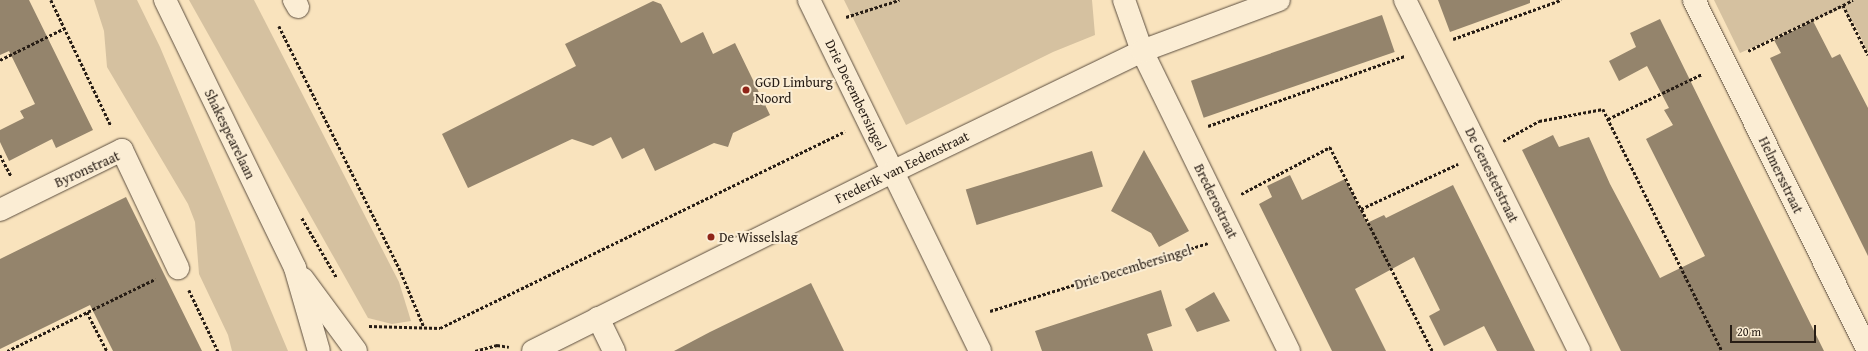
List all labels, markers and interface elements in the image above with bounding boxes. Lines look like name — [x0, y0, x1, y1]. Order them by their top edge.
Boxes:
street label: Drie Decembersingel — [822, 37, 890, 153]
place label: GGD Limburg Noord — [755, 74, 833, 106]
marker: GGD Limburg Noord — [740, 84, 752, 96]
street label: Shakespearelaan — [201, 86, 259, 182]
street label: De Genestetstraat — [1462, 125, 1522, 225]
street label: Frederik van Eedenstraat — [832, 127, 972, 207]
street label: Helmersstraat — [1755, 134, 1807, 216]
street label: Byronstraat — [52, 147, 122, 191]
street label: Brederostraat — [1191, 161, 1241, 241]
place label: De Wisselslag — [719, 229, 798, 245]
marker: De Wisselslag — [706, 232, 716, 242]
street label: Drie Decembersingel — [1072, 241, 1194, 293]
scale bar — [1732, 317, 1818, 343]
text: 20 m — [1737, 323, 1761, 340]

